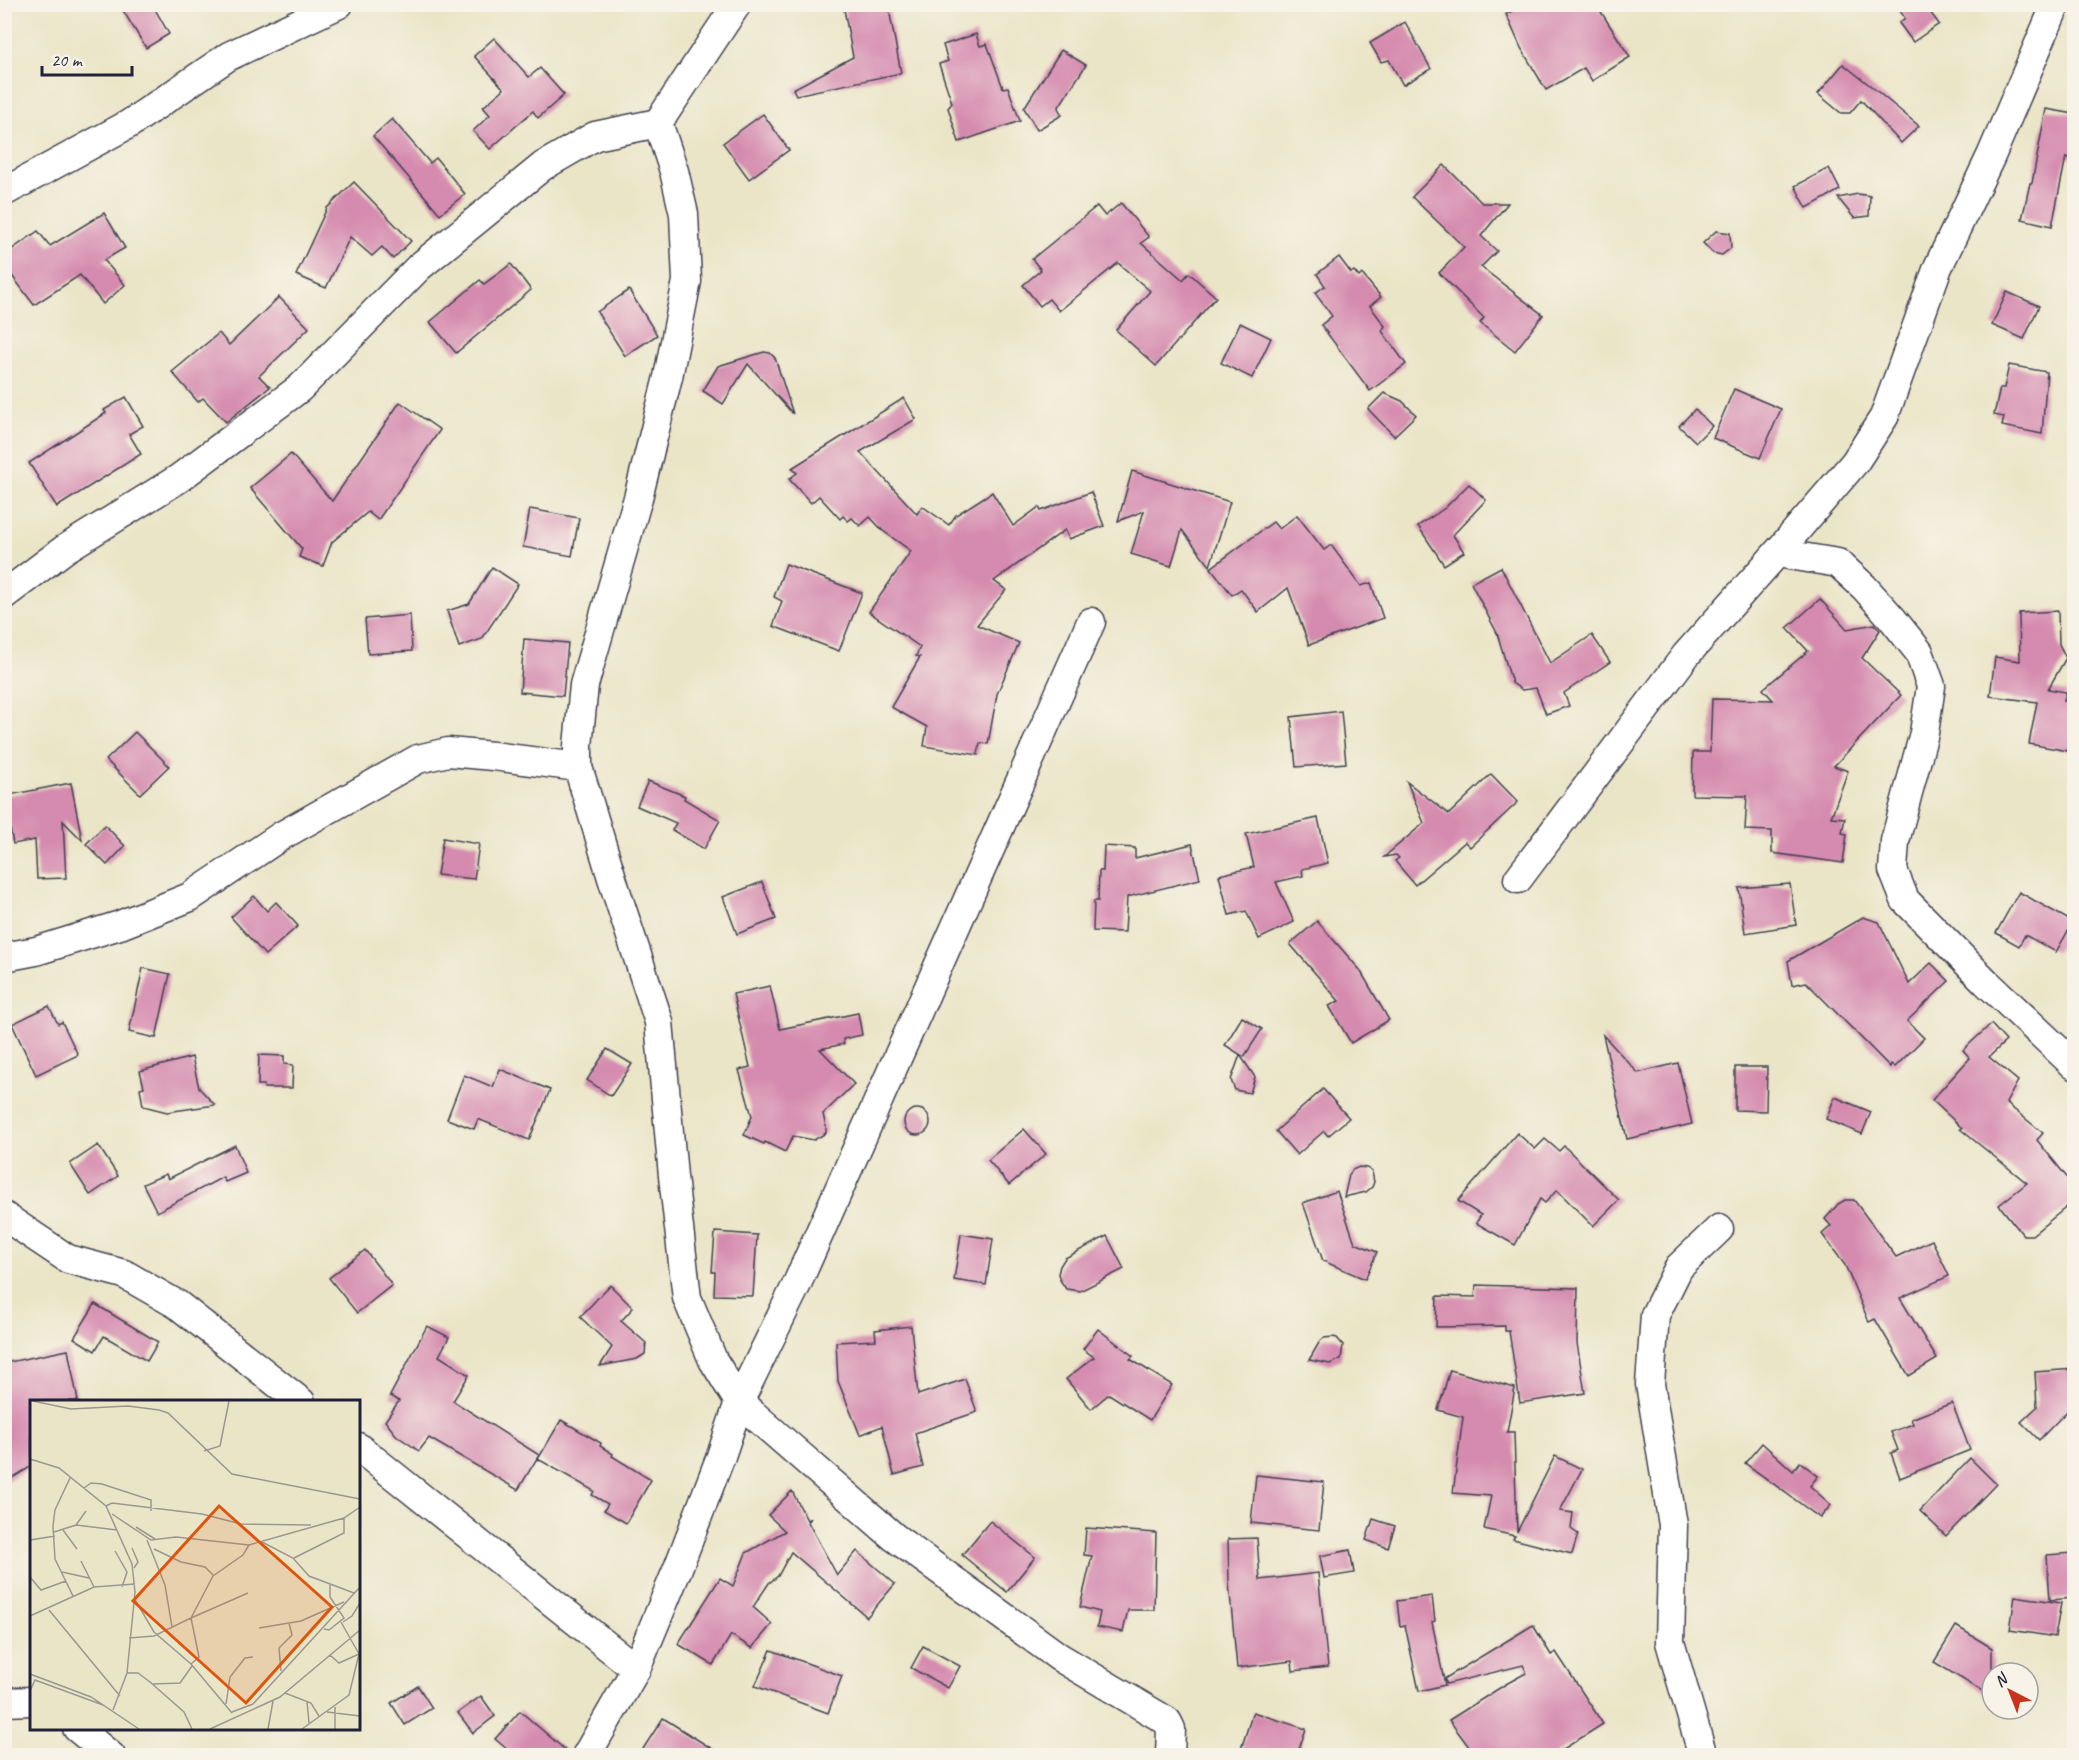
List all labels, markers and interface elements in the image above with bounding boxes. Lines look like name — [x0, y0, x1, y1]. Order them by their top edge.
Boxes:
scale bar — [42, 39, 132, 77]
text: 20 m — [51, 49, 84, 71]
inset map — [30, 1400, 360, 1730]
north arrow — [1980, 1661, 2040, 1721]
text: N — [1990, 1668, 2013, 1691]

